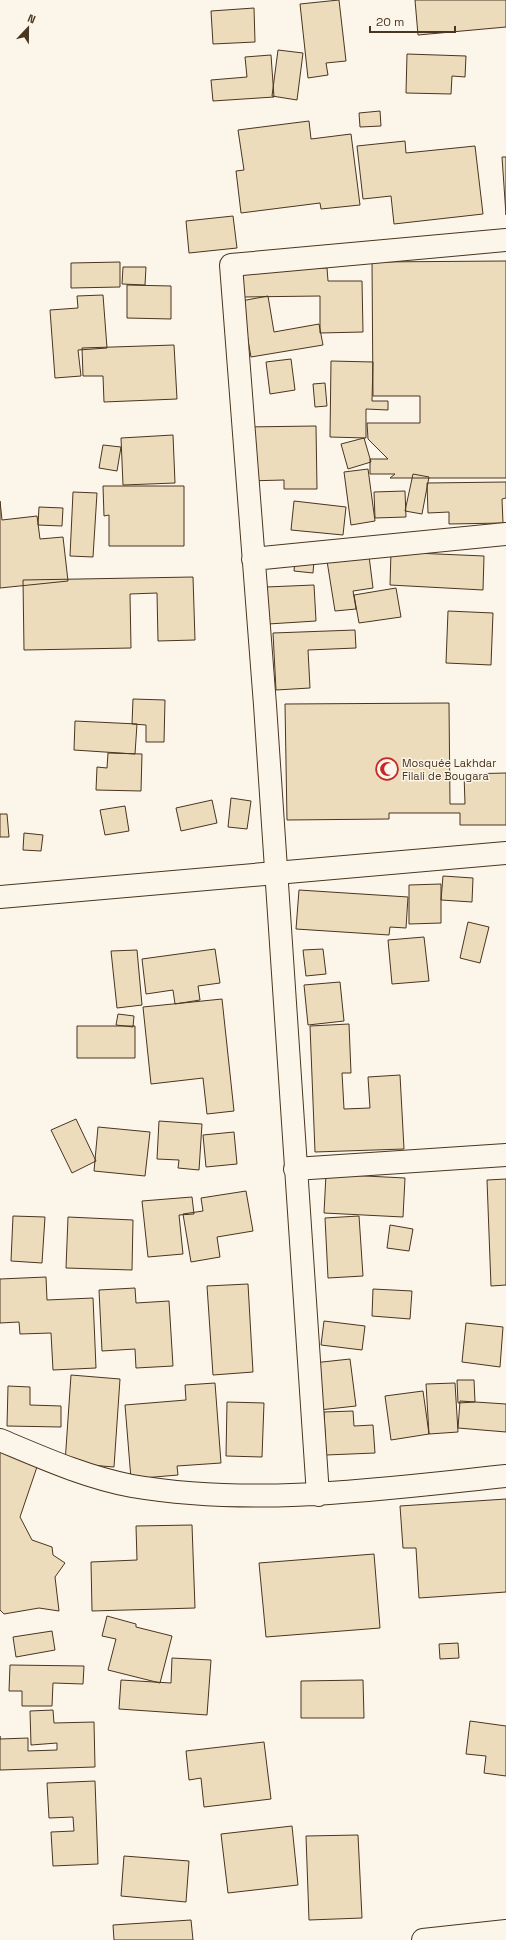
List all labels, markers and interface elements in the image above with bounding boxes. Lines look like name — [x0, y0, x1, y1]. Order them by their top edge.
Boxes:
north arrow — [8, 8, 48, 48]
scale bar — [370, 8, 455, 34]
text: N — [26, 11, 38, 27]
text: 20 m — [376, 14, 404, 30]
mosque icon: Mosquée Lakhdar Filali de Bougara — [374, 756, 400, 782]
place label: Mosquée Lakhdar Filali de Bougara — [402, 756, 496, 783]

